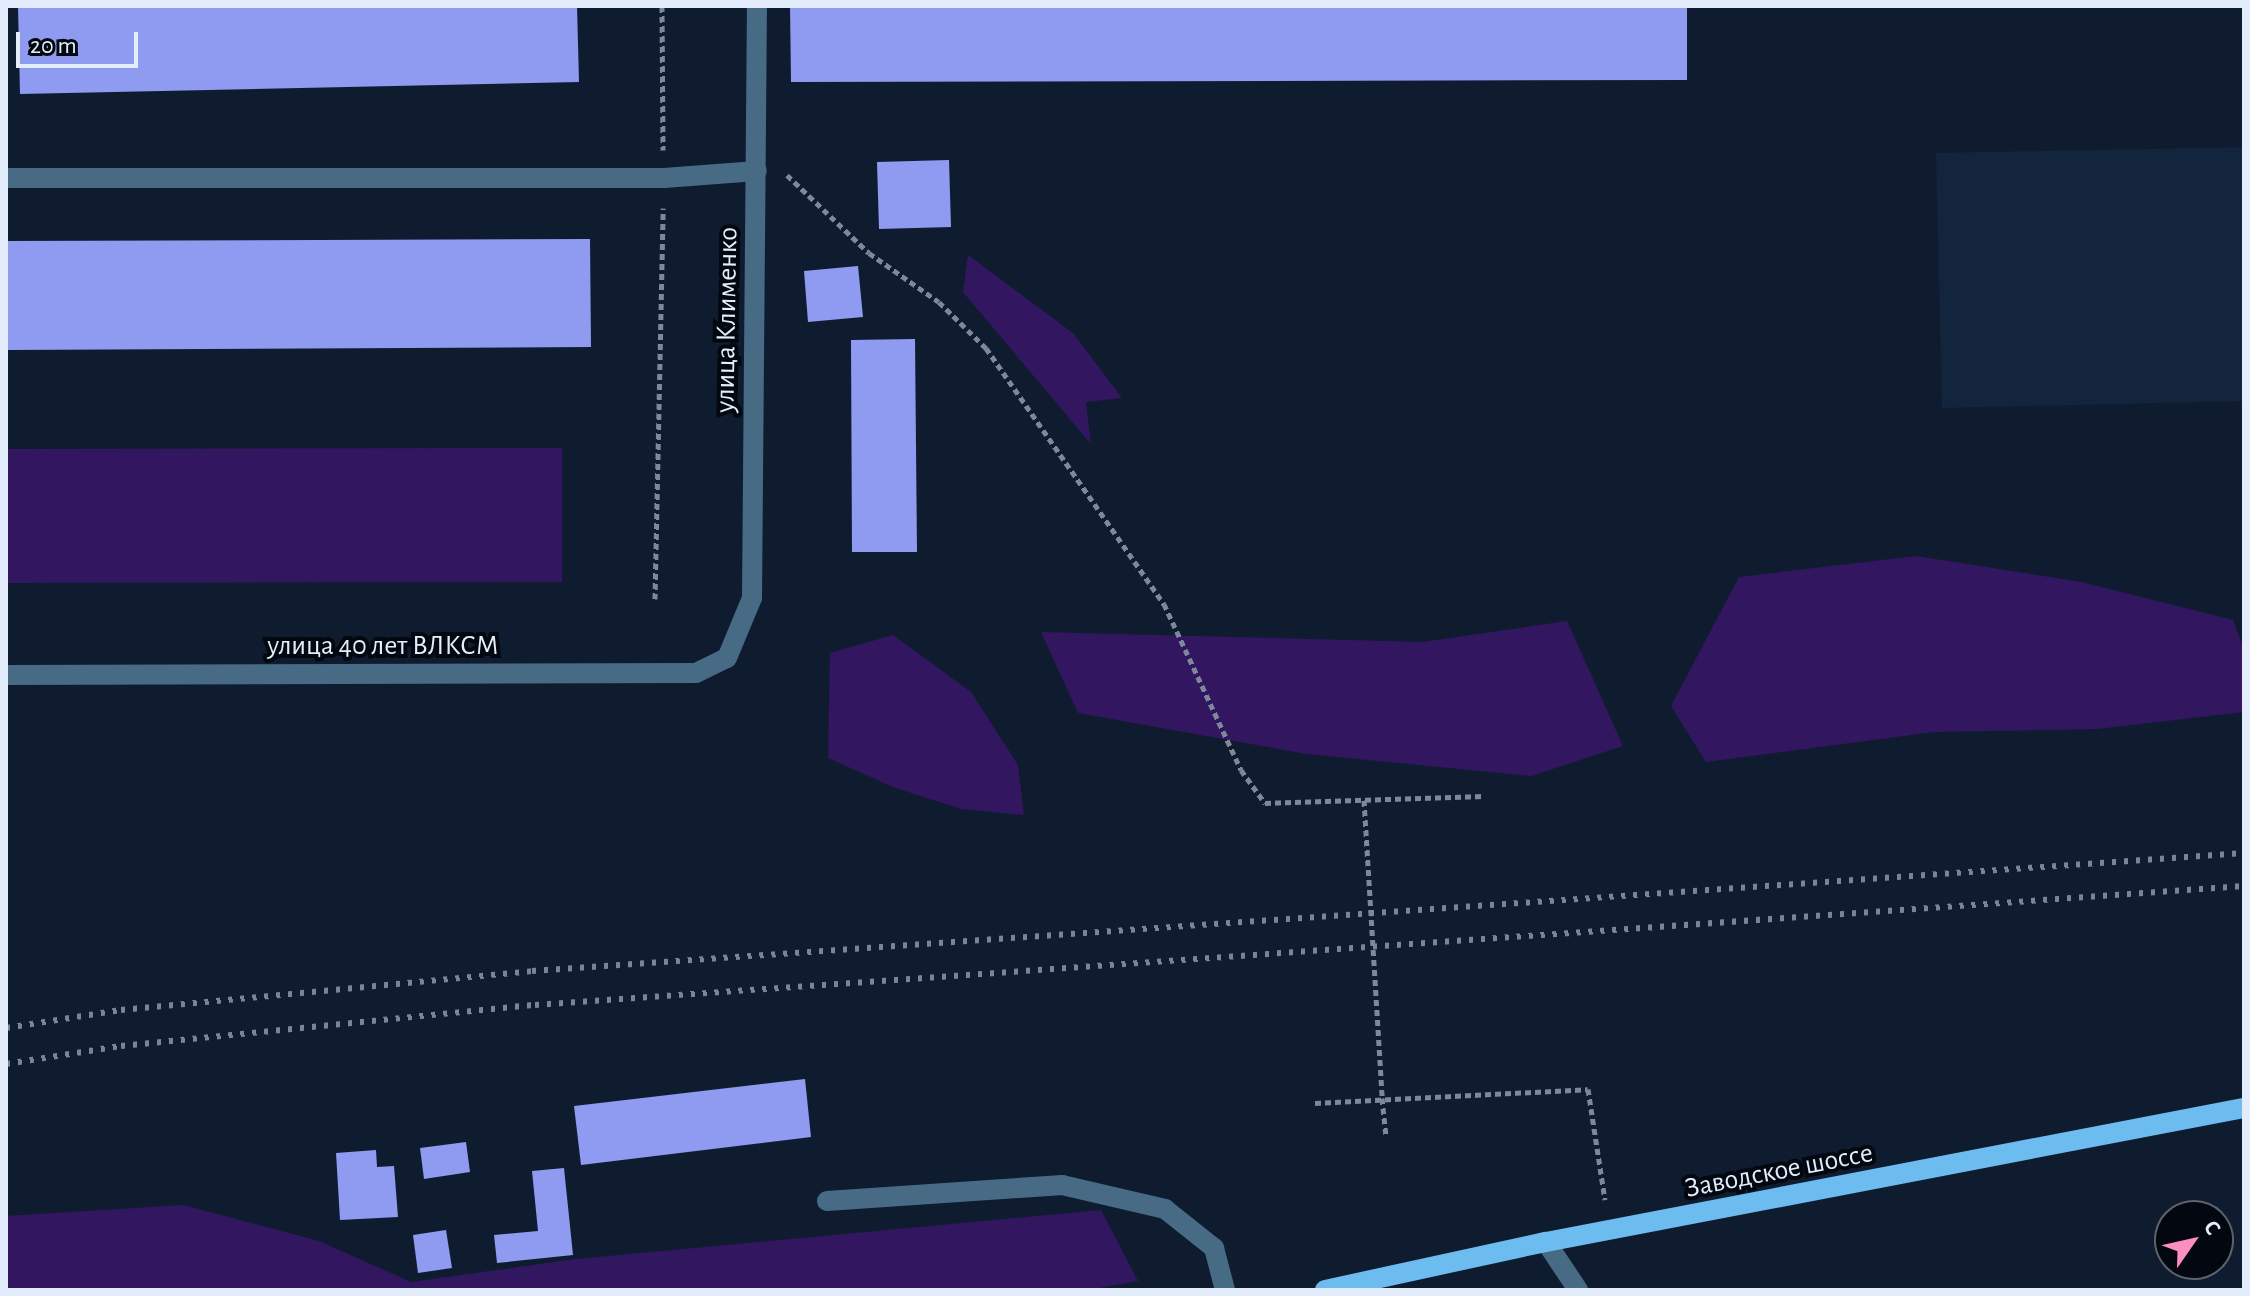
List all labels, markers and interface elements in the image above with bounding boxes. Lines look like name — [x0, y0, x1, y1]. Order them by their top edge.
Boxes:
scale bar — [20, 16, 142, 66]
text: 20 m — [30, 34, 77, 58]
street label: улица Клименко — [709, 227, 745, 413]
street label: улица 40 лет ВЛКСМ — [267, 629, 499, 663]
street label: Заводское шоссе — [1682, 1136, 1876, 1206]
north arrow — [2154, 1200, 2234, 1280]
text: С — [2200, 1216, 2225, 1239]

